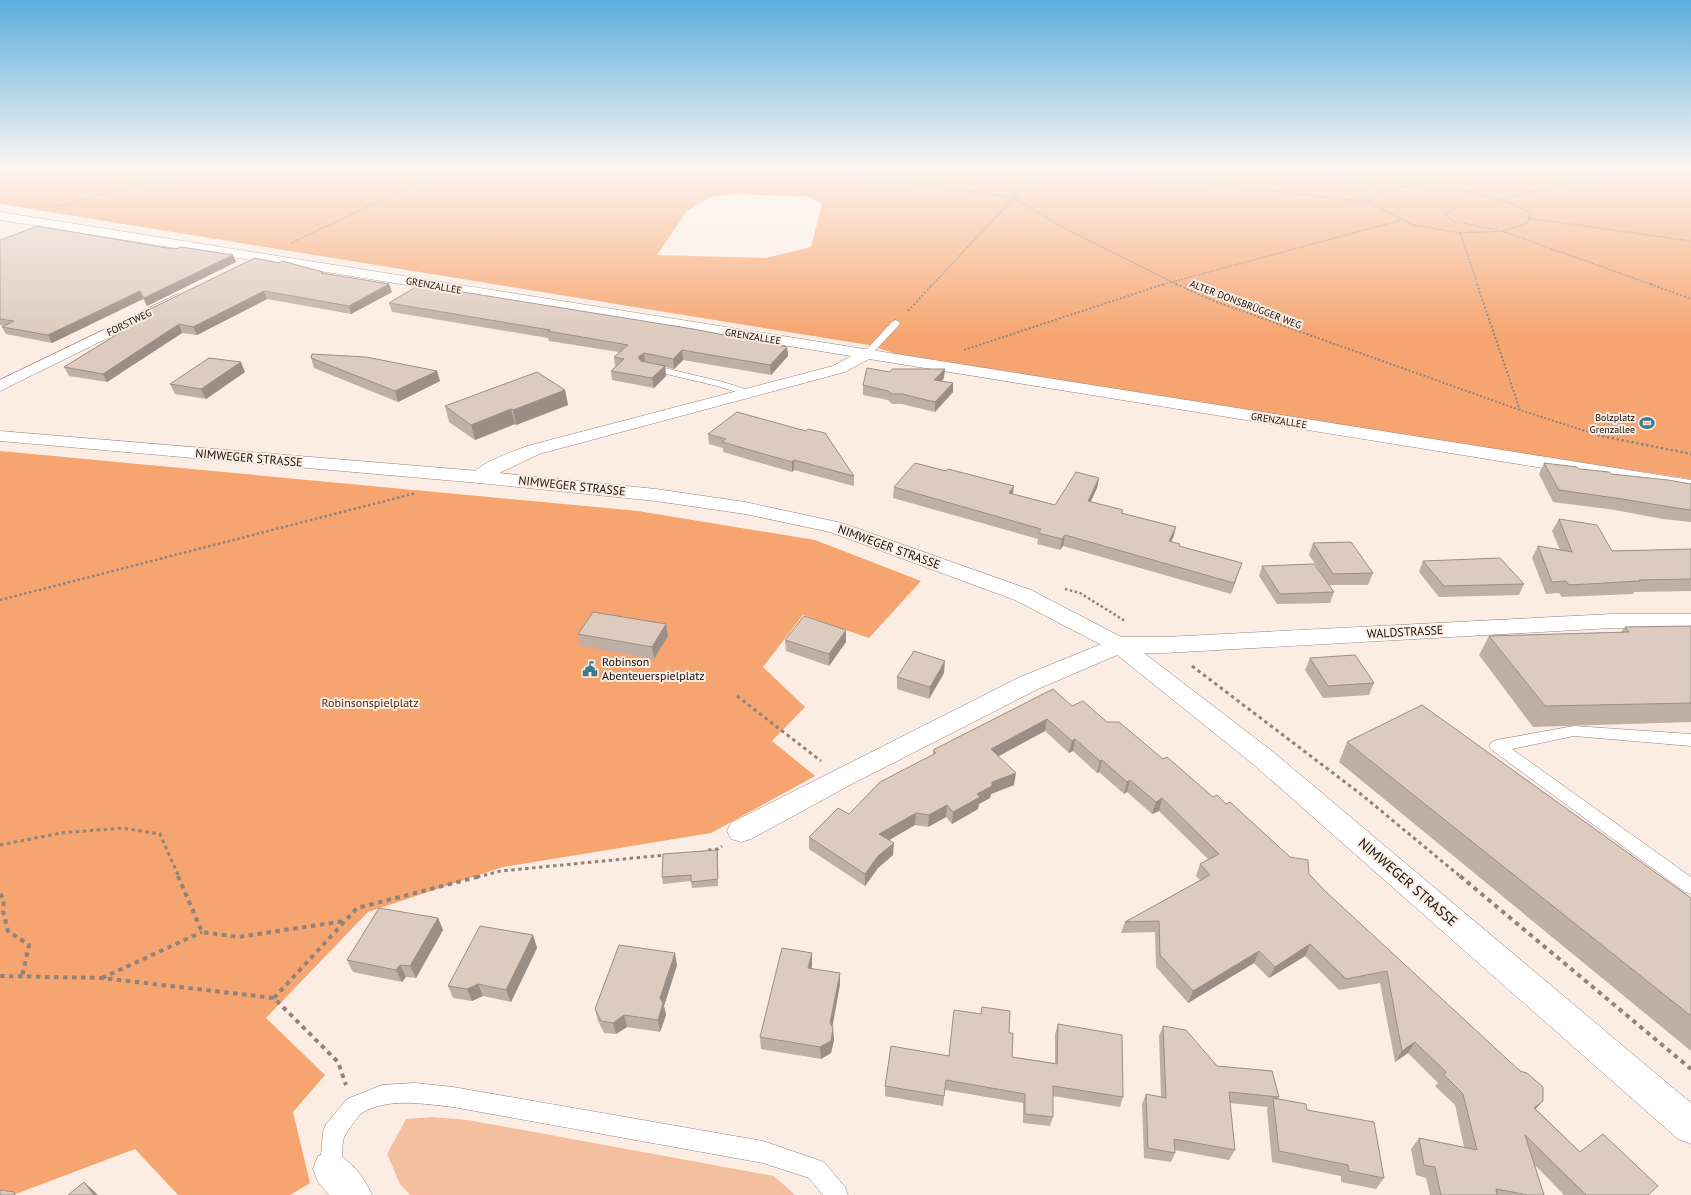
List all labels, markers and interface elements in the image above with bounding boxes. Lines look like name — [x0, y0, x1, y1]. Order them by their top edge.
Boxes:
street label: GRENZALLEE — [405, 274, 463, 297]
street label: ALTER DONSBRÜGGER WEG — [1188, 277, 1304, 332]
street label: FORSTWEG — [105, 306, 154, 339]
street label: GRENZALLEE — [724, 326, 782, 347]
street label: GRENZALLEE — [1250, 410, 1308, 431]
place label: Bolzplatz Grenzallee — [1590, 411, 1635, 436]
sports icon: Bolzplatz Grenzallee — [1638, 414, 1656, 432]
street label: NIMWEGER STRASSE — [195, 445, 303, 470]
street label: NIMWEGER STRASSE — [518, 472, 626, 499]
street label: NIMWEGER STRASSE — [836, 521, 942, 572]
street label: WALDSTRASSE — [1366, 622, 1444, 641]
place label: Robinson Abenteuerspielplatz — [602, 654, 705, 683]
public building icon: Robinson Abenteuerspielplatz — [581, 660, 599, 678]
park label: Robinsonspielplatz — [321, 695, 419, 710]
street label: NIMWEGER STRASSE — [1355, 834, 1461, 930]

